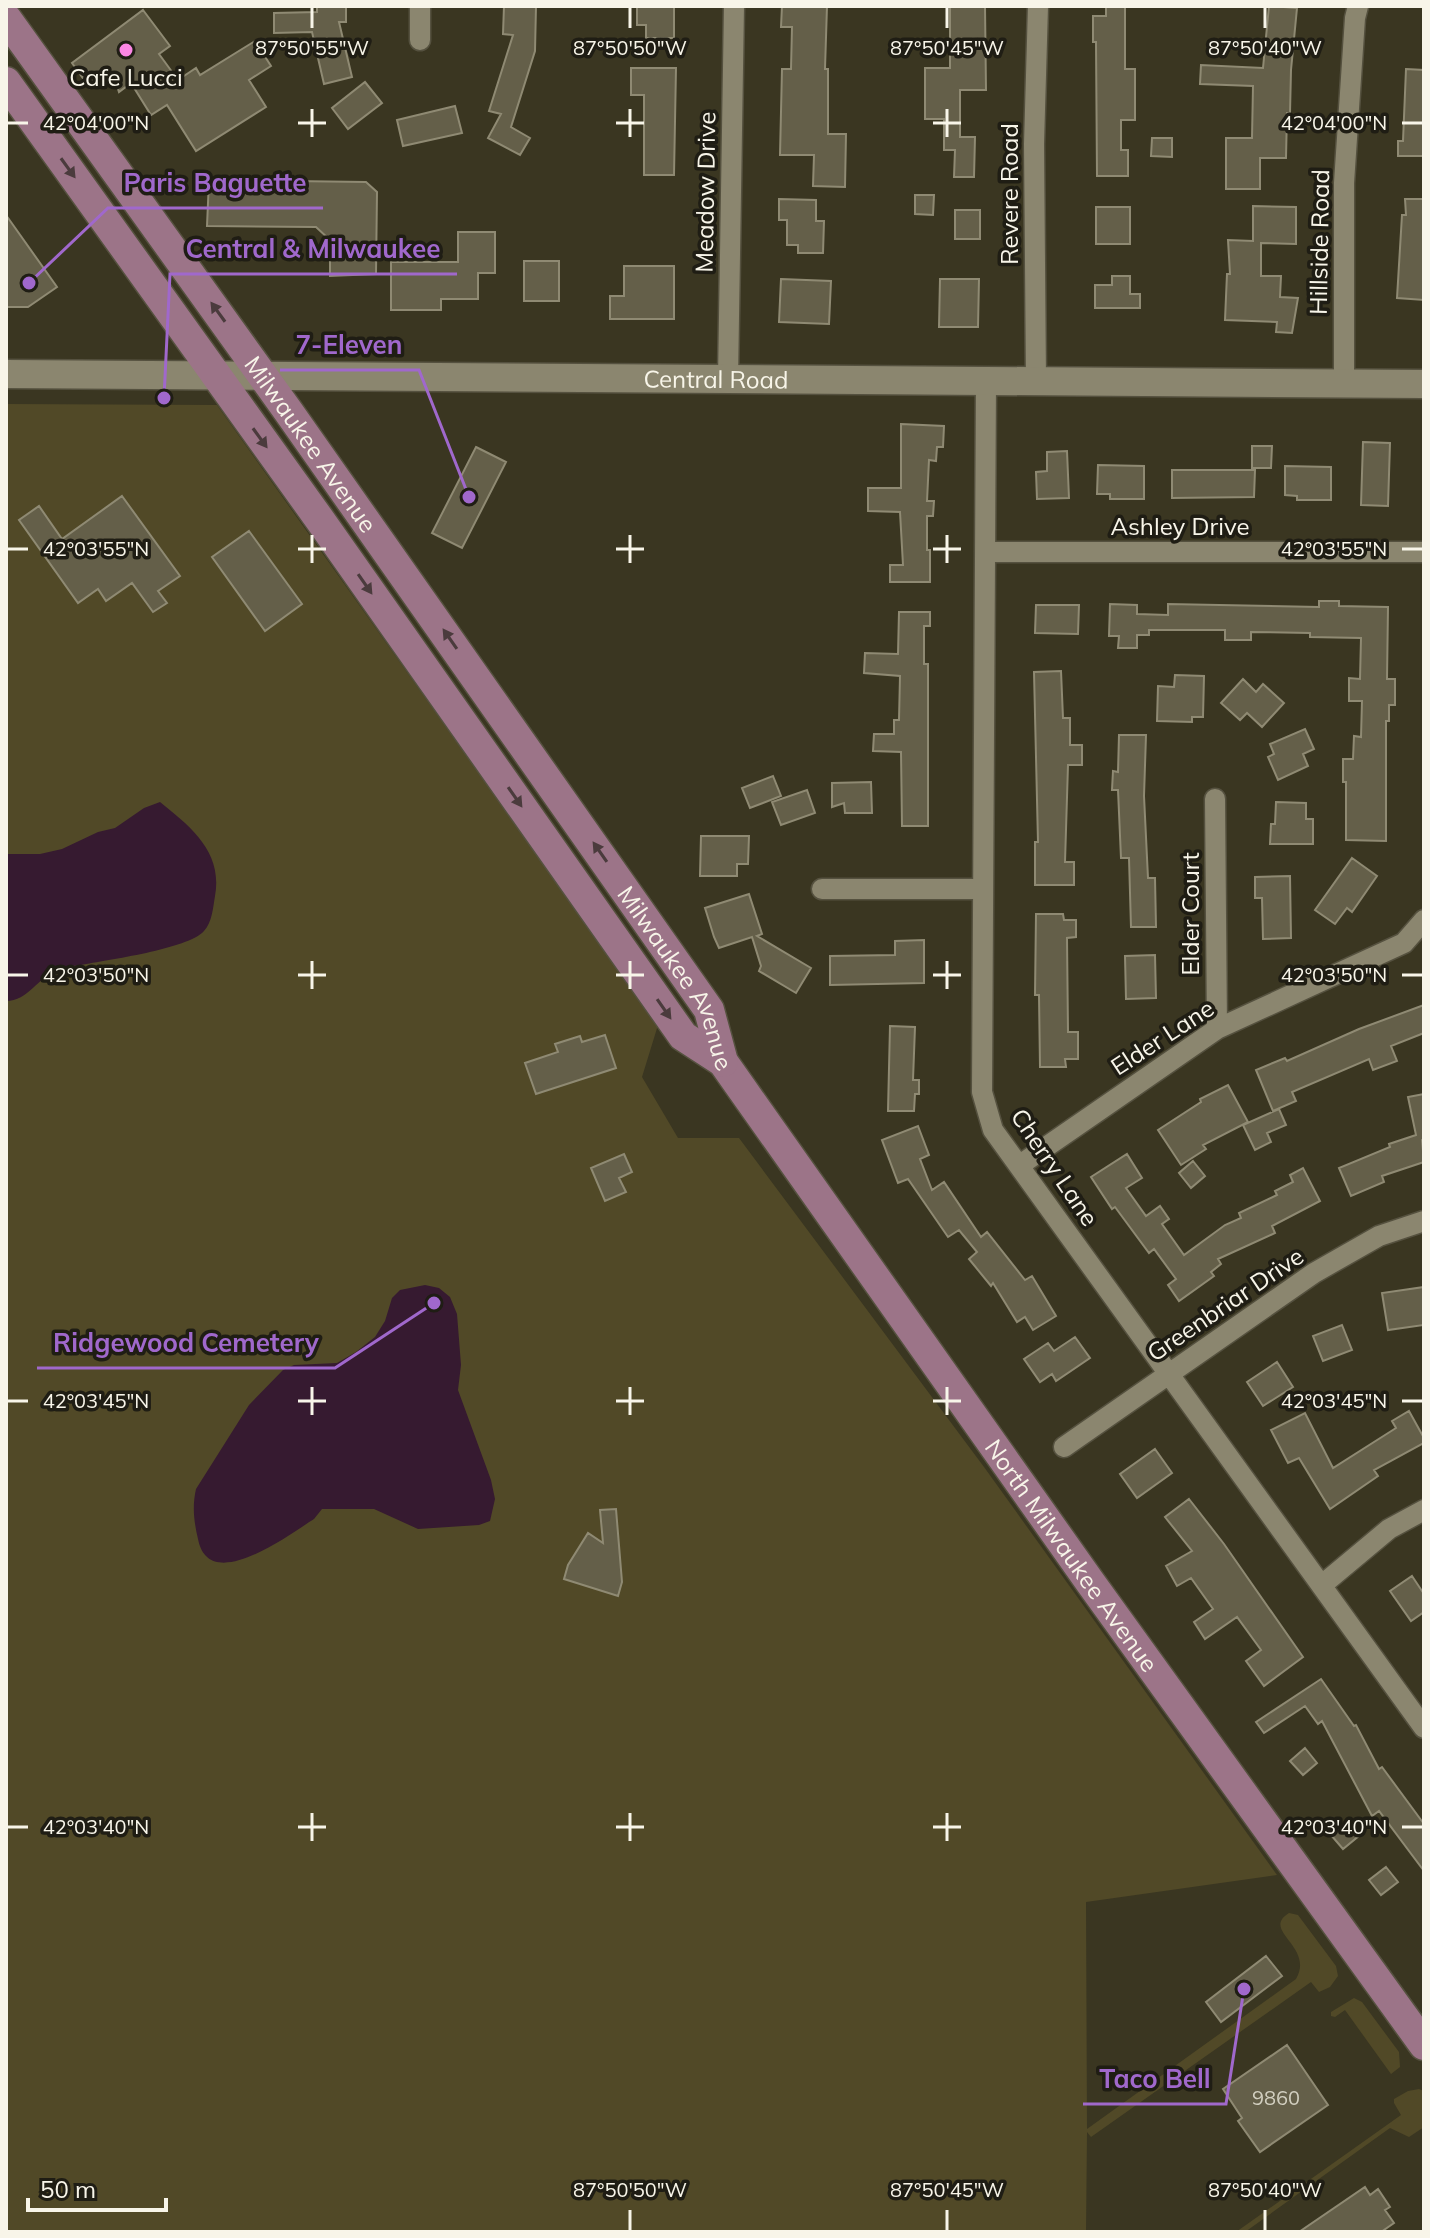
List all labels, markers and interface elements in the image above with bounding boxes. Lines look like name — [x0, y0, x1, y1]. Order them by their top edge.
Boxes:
text: 87°50'55"W — [255, 35, 369, 60]
text: 87°50'50"W — [573, 35, 687, 60]
text: 87°50'45"W — [890, 35, 1004, 60]
text: 87°50'40"W — [1208, 35, 1322, 60]
marker: Cafe Lucci — [117, 41, 135, 59]
place label: Cafe Lucci — [69, 62, 183, 92]
text: 42°04'00"N — [43, 110, 149, 135]
text: 42°04'00"N — [1281, 110, 1387, 135]
street label: Meadow Drive — [689, 111, 721, 273]
street label: Revere Road — [994, 123, 1024, 265]
one-way arrow — [60, 158, 75, 179]
callout: Paris Baguette — [108, 158, 323, 208]
text: Paris Baguette — [123, 166, 307, 199]
street label: Hillside Road — [1303, 169, 1335, 315]
callout: Central & Milwaukee — [170, 224, 457, 274]
text: Central & Milwaukee — [186, 232, 440, 265]
one-way arrow — [210, 302, 226, 323]
callout: 7-Eleven — [280, 320, 419, 370]
text: 7-Eleven — [295, 328, 403, 361]
street label: Milwaukee Avenue — [238, 350, 384, 538]
street label: Central Road — [643, 363, 789, 395]
one-way arrow — [252, 428, 267, 449]
street label: Ashley Drive — [1110, 511, 1250, 541]
text: 42°03'55"N — [43, 536, 149, 561]
text: 42°03'55"N — [1281, 536, 1387, 561]
one-way arrow — [357, 574, 372, 595]
one-way arrow — [443, 629, 458, 650]
one-way arrow — [506, 786, 522, 807]
one-way arrow — [593, 841, 608, 862]
street label: Elder Court — [1175, 852, 1205, 976]
street label: Milwaukee Avenue — [611, 880, 739, 1076]
text: 42°03'50"N — [43, 962, 149, 987]
text: 42°03'50"N — [1281, 962, 1387, 987]
street label: Elder Lane — [1105, 993, 1219, 1081]
one-way arrow — [656, 999, 671, 1020]
street label: Cherry Lane — [1005, 1103, 1105, 1231]
street label: Greenbriar Drive — [1141, 1241, 1309, 1367]
callout: Ridgewood Cemetery — [37, 1318, 335, 1368]
text: Ridgewood Cemetery — [53, 1326, 320, 1359]
text: 42°03'45"N — [43, 1388, 149, 1413]
text: 42°03'45"N — [1281, 1388, 1387, 1413]
street label: North Milwaukee Avenue — [979, 1433, 1165, 1678]
text: 42°03'40"N — [43, 1814, 149, 1839]
text: 42°03'40"N — [1281, 1814, 1387, 1839]
callout: Taco Bell — [1083, 2054, 1226, 2104]
text: Taco Bell — [1099, 2062, 1211, 2095]
house number: 9860 — [1252, 2085, 1300, 2110]
scale bar — [28, 2162, 166, 2212]
text: 50 m — [40, 2174, 96, 2204]
text: 87°50'50"W — [573, 2177, 687, 2202]
text: 87°50'45"W — [890, 2177, 1004, 2202]
text: 87°50'40"W — [1208, 2177, 1322, 2202]

